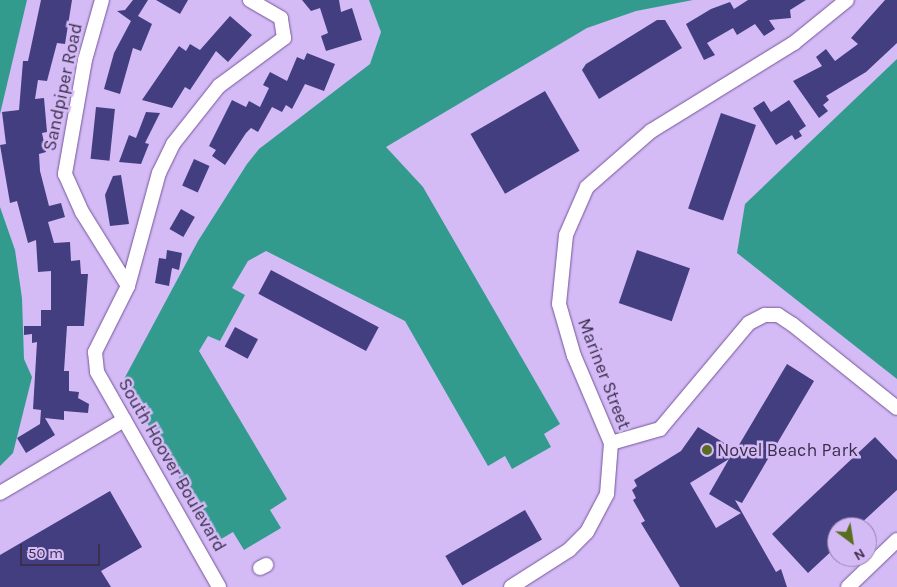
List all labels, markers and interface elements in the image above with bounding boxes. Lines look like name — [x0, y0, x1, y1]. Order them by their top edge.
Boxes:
street label: Sandpiper Road — [39, 21, 87, 153]
street label: Mariner Street — [573, 315, 635, 433]
street label: South Hoover Boulevard — [113, 374, 231, 556]
place label: Novel Beach Park — [717, 439, 858, 461]
marker: Novel Beach Park — [701, 444, 713, 456]
north arrow — [827, 517, 877, 567]
scale bar — [22, 534, 102, 566]
text: 50 m — [28, 544, 63, 562]
text: N — [851, 545, 868, 564]

